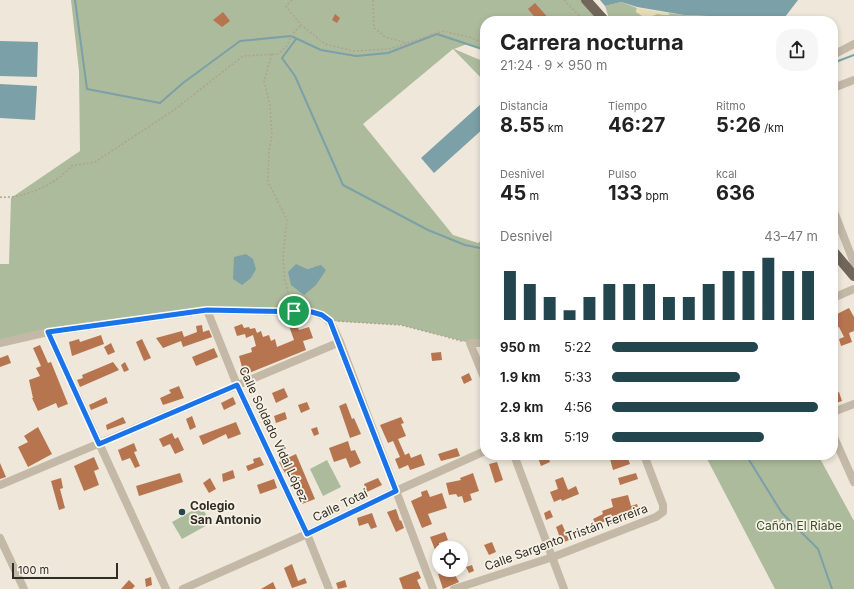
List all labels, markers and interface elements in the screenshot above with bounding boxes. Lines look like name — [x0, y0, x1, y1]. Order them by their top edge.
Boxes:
text: Carrera nocturna — [500, 29, 684, 55]
button: share — [776, 29, 818, 71]
text: 21:24 · 9 × 950 m — [500, 57, 607, 73]
text: Distancia — [500, 99, 548, 113]
text: Tiempo — [608, 99, 647, 113]
text: Ritmo — [716, 99, 746, 113]
text: 8.55 — [500, 113, 545, 137]
text: 46:27 — [608, 113, 665, 137]
text: 5:26 — [716, 113, 761, 137]
text: km — [545, 121, 564, 135]
text: /km — [761, 121, 784, 135]
text: Desnivel — [500, 167, 544, 181]
text: Pulso — [608, 167, 637, 181]
text: kcal — [716, 167, 737, 181]
text: 45 — [500, 181, 526, 205]
text: 133 — [608, 181, 642, 205]
text: 636 — [716, 181, 755, 205]
text: m — [526, 189, 539, 203]
text: bpm — [642, 189, 669, 203]
text: Desnivel — [500, 228, 552, 244]
text: 43–47 m — [764, 228, 818, 244]
pin — [277, 294, 311, 328]
icon: arrive — [283, 300, 305, 322]
text: 950 m — [500, 339, 540, 355]
text: 5:22 — [564, 339, 592, 355]
street label: Calle Soldado Vidal López — [236, 364, 312, 504]
text: 1.9 km — [500, 369, 541, 385]
text: 5:33 — [564, 369, 592, 385]
text: 2.9 km — [500, 399, 543, 415]
text: 4:56 — [564, 399, 592, 415]
text: 3.8 km — [500, 429, 543, 445]
text: 5:19 — [564, 429, 589, 445]
street label: Calle Totaí — [310, 485, 370, 525]
place label: Colegio San Antonio — [190, 498, 261, 527]
street label: Calle Sargento Tristán Ferreira — [482, 500, 650, 574]
marker: Colegio San Antonio — [177, 507, 187, 517]
park label: Cañón El Riabe — [756, 518, 842, 533]
map controls — [432, 541, 468, 577]
button: locate — [432, 541, 468, 577]
scale bar — [12, 561, 118, 580]
text: 100 m — [18, 563, 49, 577]

